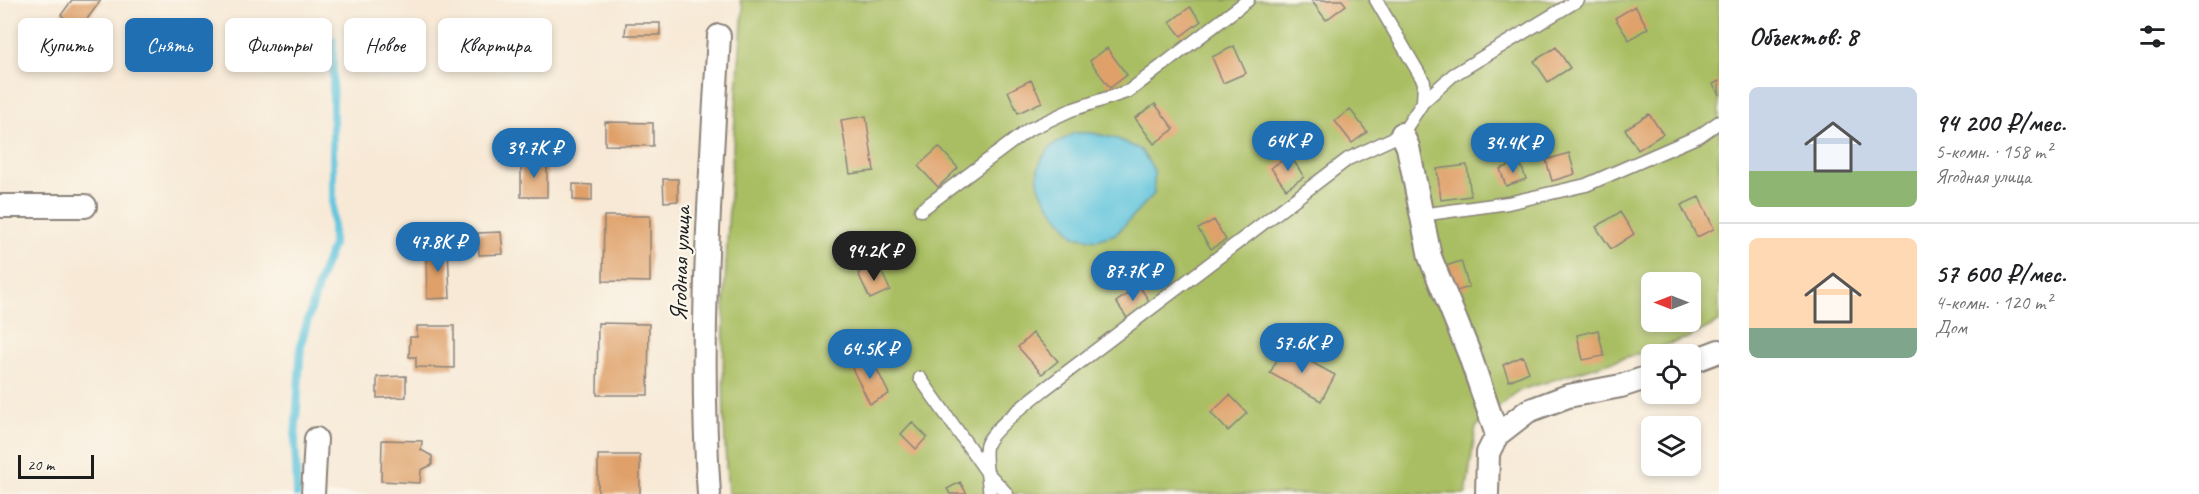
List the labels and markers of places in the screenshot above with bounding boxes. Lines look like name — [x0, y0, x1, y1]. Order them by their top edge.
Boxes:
pin: 64K ₽ — [1246, 121, 1330, 172]
pin: 34.4K ₽ — [1458, 123, 1568, 174]
pin: 39.7K ₽ — [479, 128, 589, 179]
pin: 47.8K ₽ — [383, 222, 493, 273]
pin: 94.2K ₽ — [819, 231, 929, 282]
pin: 87.7K ₽ — [1078, 251, 1188, 302]
pin: 57.6K ₽ — [1247, 323, 1357, 374]
pin: 64.5K ₽ — [815, 329, 925, 380]

